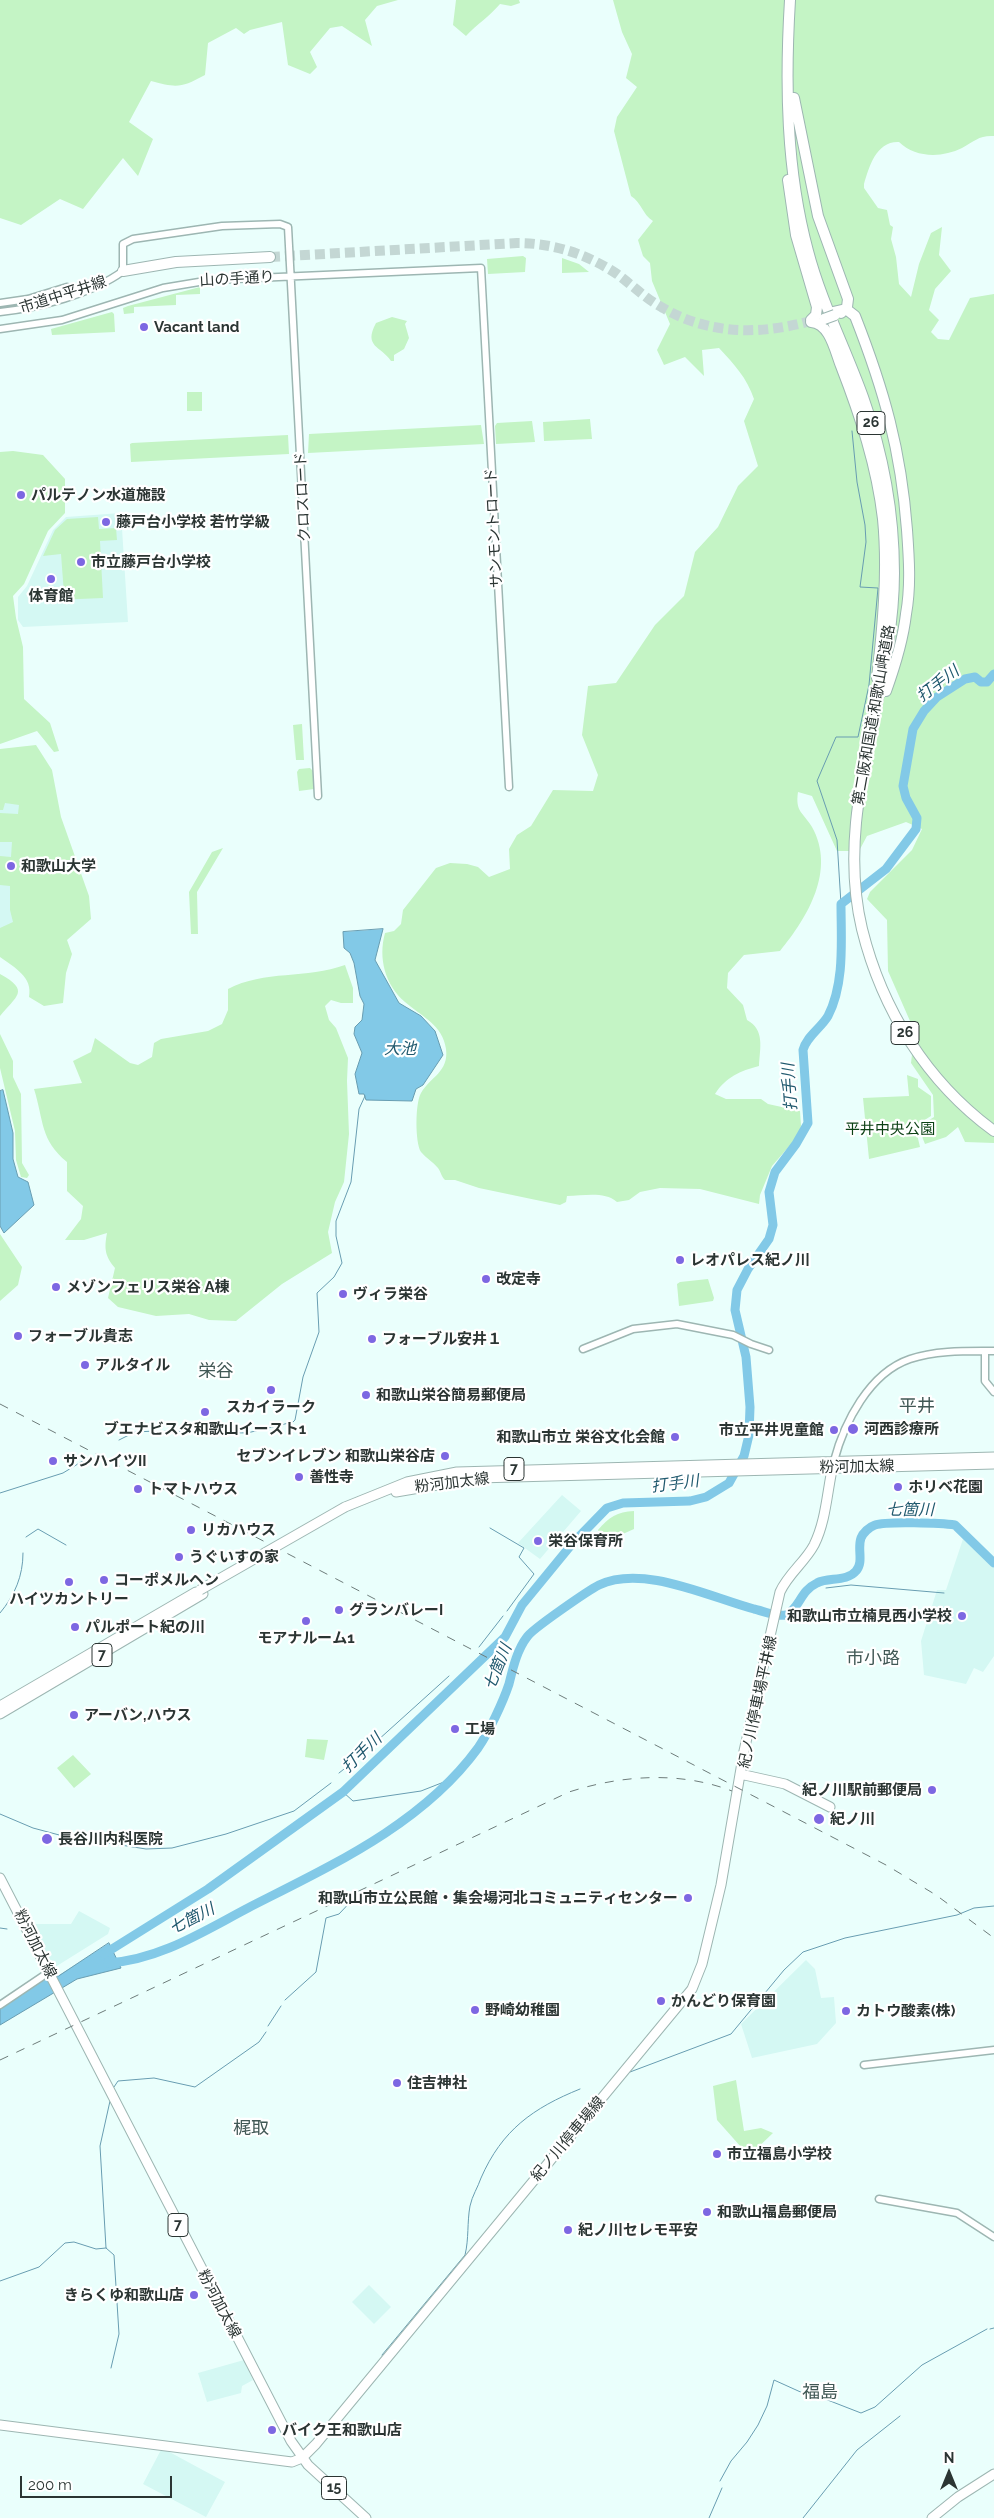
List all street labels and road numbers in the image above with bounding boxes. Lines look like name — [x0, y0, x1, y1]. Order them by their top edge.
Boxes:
street label: 山の手通り — [199, 268, 275, 290]
street label: 市道中平井線 — [17, 273, 109, 317]
road number: 26 — [857, 412, 885, 434]
street label: クロスロード — [292, 452, 314, 542]
street label: サンモントロード — [482, 468, 506, 588]
street label: 第二阪和国道;和歌山岬道路 — [849, 623, 899, 807]
road number: 26 — [891, 1021, 919, 1044]
street label: 粉河加太線 — [819, 1457, 895, 1477]
road number: 7 — [504, 1458, 524, 1480]
street label: 粉河加太線 — [414, 1469, 490, 1497]
street label: 紀ノ川停車場平井線 — [735, 1634, 781, 1770]
road number: 7 — [92, 1644, 112, 1666]
street label: 粉河加太線 — [10, 1907, 60, 1981]
street label: 紀ノ川停車場線 — [527, 2093, 609, 2185]
road number: 7 — [168, 2214, 188, 2236]
street label: 粉河加太線 — [193, 2267, 245, 2341]
road number: 15 — [322, 2476, 346, 2500]

